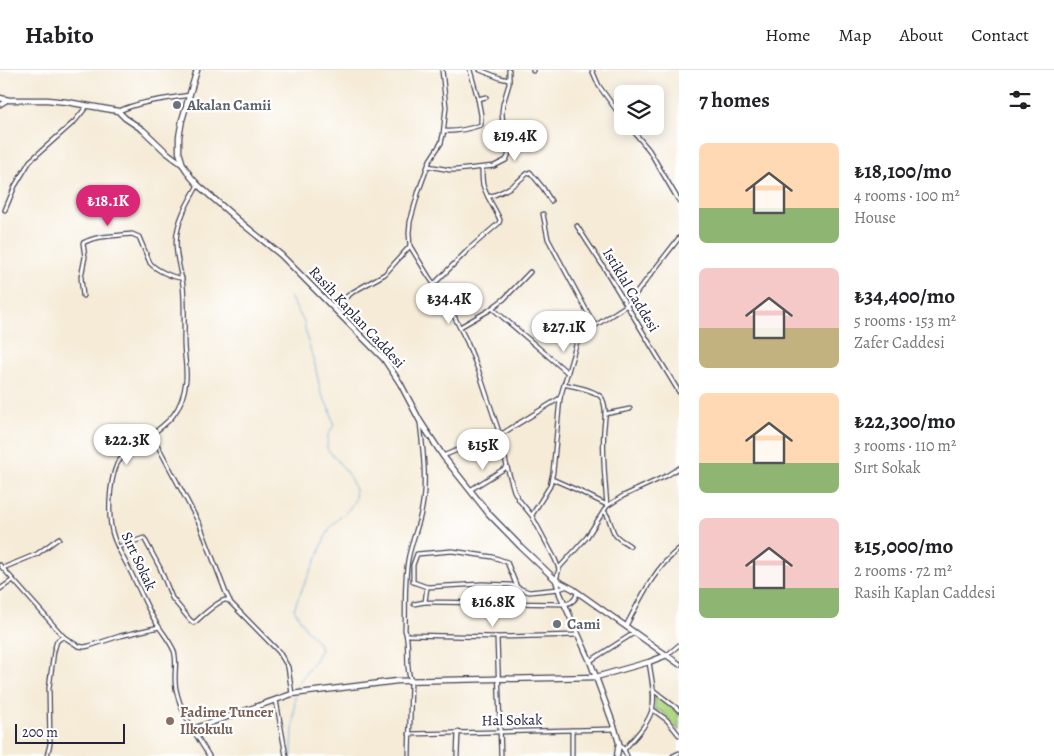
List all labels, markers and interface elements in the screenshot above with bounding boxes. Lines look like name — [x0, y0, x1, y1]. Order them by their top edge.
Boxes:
text: Habito — [25, 19, 94, 51]
text: Home — [765, 23, 810, 47]
text: Map — [838, 23, 871, 47]
text: About — [899, 23, 943, 47]
text: Contact — [971, 23, 1029, 47]
map controls — [614, 85, 664, 135]
button: layers — [614, 85, 664, 135]
text: 7 homes — [699, 86, 770, 114]
icon: filters — [1006, 86, 1034, 114]
place label: Akalan Camii — [186, 95, 272, 115]
marker: Akalan Camii — [171, 99, 183, 111]
pin: ₺19.4K — [474, 119, 556, 162]
text: ₺19.4K — [493, 125, 537, 147]
text: ₺18,100/mo — [854, 157, 951, 185]
icon: home — [739, 163, 799, 223]
pin: ₺18.1K — [67, 184, 149, 227]
text: 4 rooms · 100 m² — [854, 185, 960, 207]
text: ₺18.1K — [87, 190, 129, 212]
text: House — [854, 207, 896, 229]
street label: Istiklal Caddesi — [598, 244, 664, 336]
street label: Rasih Kaplan Caddesi — [304, 262, 410, 372]
pin: ₺34.4K — [408, 282, 490, 325]
text: ₺34,400/mo — [854, 282, 955, 310]
text: ₺34.4K — [427, 288, 471, 310]
icon: home — [739, 288, 799, 348]
pin: ₺27.1K — [523, 310, 605, 353]
text: 5 rooms · 153 m² — [854, 310, 956, 332]
text: ₺27.1K — [542, 316, 586, 338]
text: Zafer Caddesi — [854, 332, 945, 354]
text: ₺22,300/mo — [854, 407, 956, 435]
icon: home — [739, 413, 799, 473]
pin: ₺22.3K — [86, 424, 168, 466]
pin: ₺15K — [453, 428, 513, 471]
text: ₺22.3K — [104, 429, 150, 451]
text: ₺15K — [468, 434, 498, 456]
text: 3 rooms · 110 m² — [854, 435, 956, 457]
text: Sırt Sokak — [854, 457, 921, 479]
street label: Sırt Sokak — [117, 528, 162, 594]
text: ₺15,000/mo — [854, 532, 953, 560]
icon: home — [739, 538, 799, 598]
text: 2 rooms · 72 m² — [854, 560, 952, 582]
text: Rasih Kaplan Caddesi — [854, 582, 995, 604]
pin: ₺16.8K — [452, 586, 534, 628]
text: ₺16.8K — [471, 591, 515, 613]
place label: Cami — [567, 614, 601, 634]
marker: Cami — [551, 618, 563, 630]
place label: Fadime Tuncer Ilkokulu — [180, 702, 273, 739]
street label: Hal Sokak — [481, 709, 543, 731]
marker: Fadime Tuncer Ilkokulu — [164, 715, 176, 727]
scale bar — [15, 721, 125, 744]
text: 200 m — [22, 723, 58, 742]

